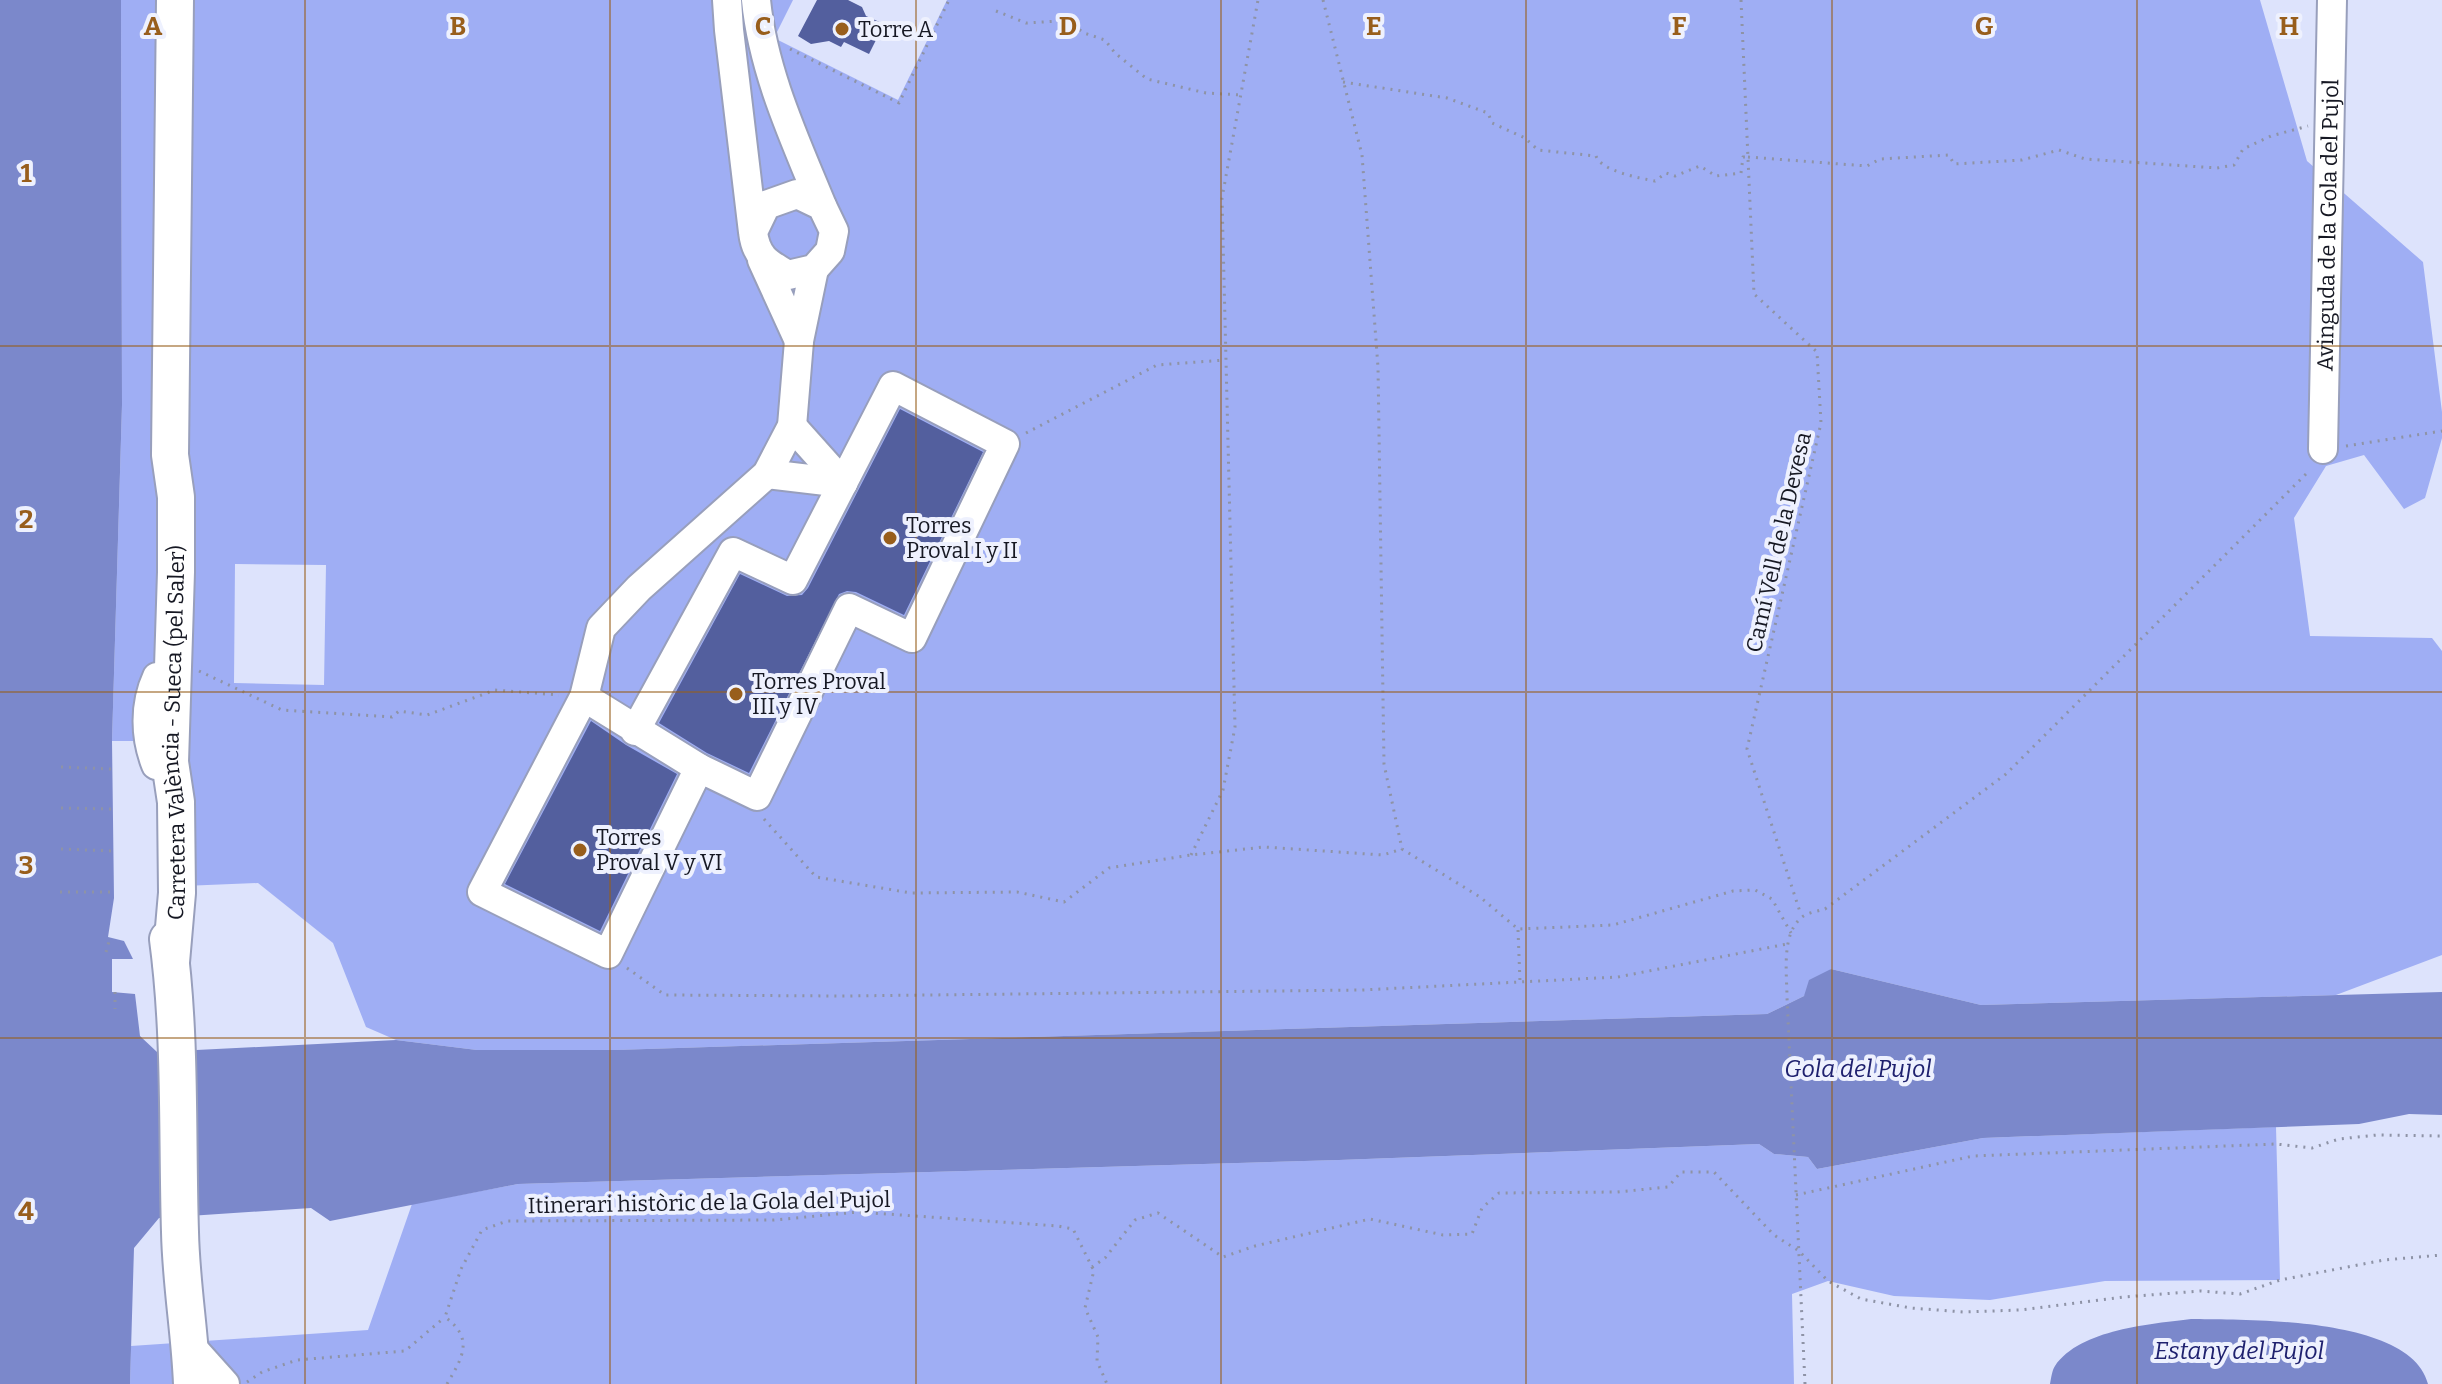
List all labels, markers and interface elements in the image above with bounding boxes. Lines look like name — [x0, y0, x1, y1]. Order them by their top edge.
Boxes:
text: A — [144, 11, 163, 42]
text: B — [450, 11, 466, 42]
text: C — [755, 11, 771, 42]
text: D — [1059, 11, 1077, 42]
text: E — [1366, 11, 1382, 42]
text: F — [1672, 11, 1687, 42]
text: G — [1975, 11, 1994, 42]
text: H — [2279, 11, 2299, 42]
place label: Torre A — [858, 16, 933, 43]
marker: Torre A — [833, 20, 851, 38]
street label: Avinguda de la Gola del Pujol — [2312, 79, 2344, 371]
text: 1 — [20, 158, 32, 189]
street label: Camí Vell de la Devesa — [1740, 429, 1817, 655]
text: 2 — [19, 504, 33, 535]
place label: Torres Proval I y II — [906, 512, 1018, 564]
marker: Torres Proval I y II — [881, 529, 899, 547]
street label: Carretera València - Sueca (pel Saler) — [157, 545, 191, 921]
place label: Torres Proval III y IV — [752, 668, 886, 720]
marker: Torres Proval III y IV — [727, 685, 745, 703]
place label: Torres Proval V y VI — [596, 824, 722, 876]
marker: Torres Proval V y VI — [571, 841, 589, 859]
text: 3 — [19, 850, 33, 881]
water label: Gola del Pujol — [1784, 1055, 1932, 1083]
street label: Itinerari històric de la Gola del Pujol — [527, 1186, 891, 1219]
text: 4 — [18, 1196, 34, 1227]
water label: Estany del Pujol — [2154, 1337, 2324, 1365]

